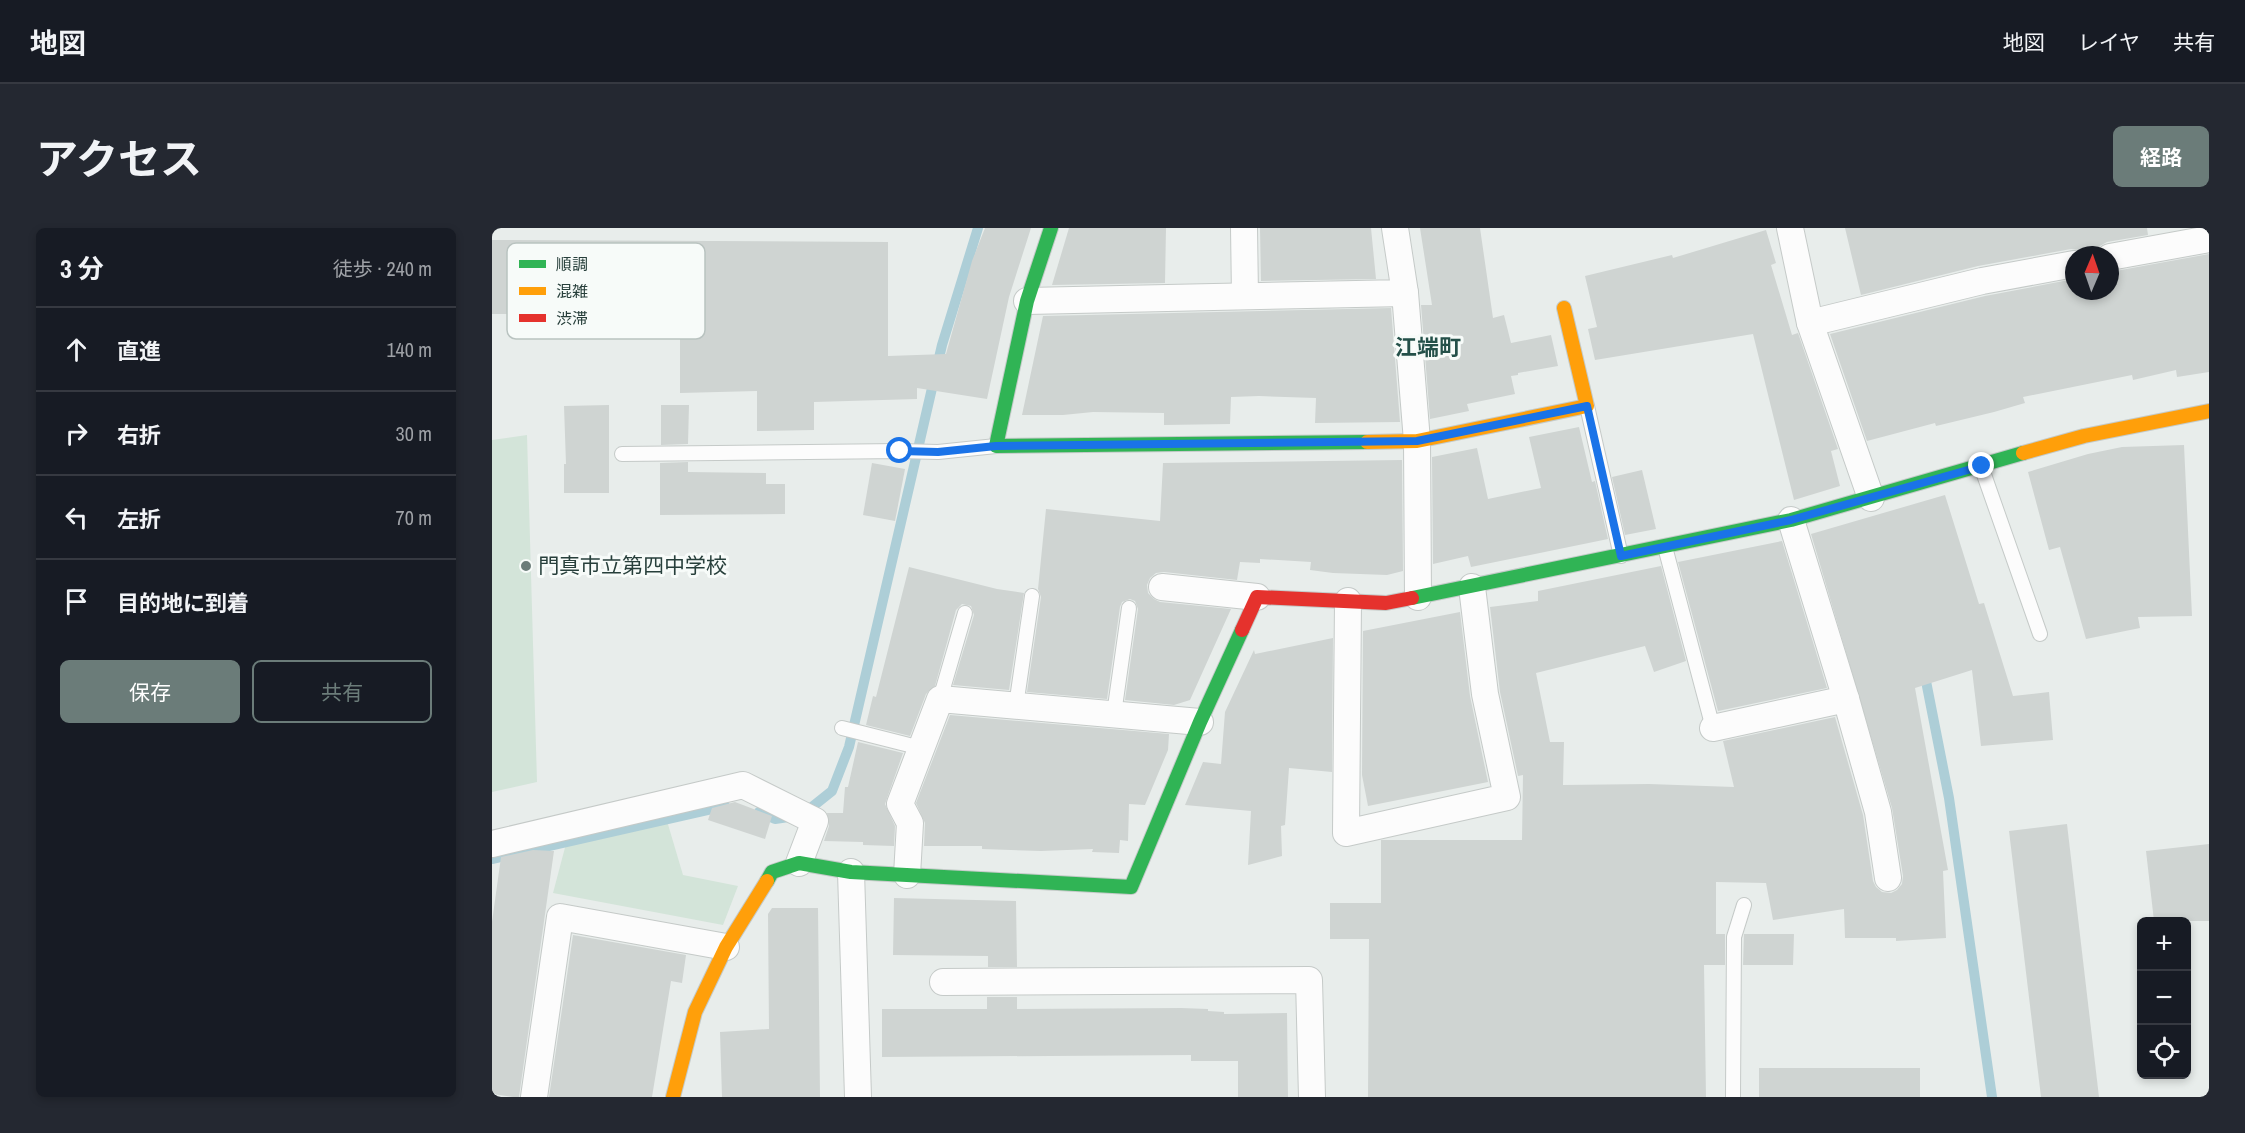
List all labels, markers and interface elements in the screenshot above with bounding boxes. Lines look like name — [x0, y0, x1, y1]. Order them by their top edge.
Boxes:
text: 地図 — [30, 24, 86, 62]
text: 地図 — [2003, 28, 2045, 57]
text: レイヤ — [2078, 28, 2140, 57]
text: 共有 — [2173, 28, 2215, 57]
button: 経路 — [2113, 126, 2209, 187]
text: アクセス — [36, 131, 202, 187]
legend — [507, 243, 705, 339]
north arrow — [2065, 246, 2119, 300]
text: 3 分 — [60, 251, 104, 286]
text: 順調 — [556, 253, 588, 275]
text: 徒歩 · 240 m — [333, 255, 432, 282]
text: 混雑 — [556, 280, 588, 302]
text: 渋滞 — [556, 307, 588, 329]
district label: 江端町 — [1395, 332, 1461, 362]
icon: ahead — [60, 333, 93, 366]
text: 直進 — [117, 336, 161, 366]
text: 140 m — [386, 336, 432, 363]
icon: right — [60, 417, 93, 450]
text: 右折 — [117, 420, 161, 450]
text: 30 m — [396, 420, 432, 447]
route start — [886, 437, 912, 463]
route end — [1968, 452, 1994, 478]
icon: left — [60, 501, 93, 534]
text: 左折 — [117, 504, 161, 534]
text: 70 m — [396, 504, 432, 531]
place label: 門真市立第四中学校 — [538, 551, 727, 580]
marker: 門真市立第四中学校 — [519, 559, 533, 573]
icon: arrive — [60, 585, 93, 618]
text: 目的地に到着 — [117, 588, 249, 618]
button: 保存 — [60, 660, 240, 723]
button: 共有 — [252, 660, 432, 723]
map controls — [2137, 917, 2191, 1079]
button: + — [2137, 917, 2191, 971]
button: − — [2137, 971, 2191, 1025]
button: locate — [2137, 1025, 2191, 1079]

